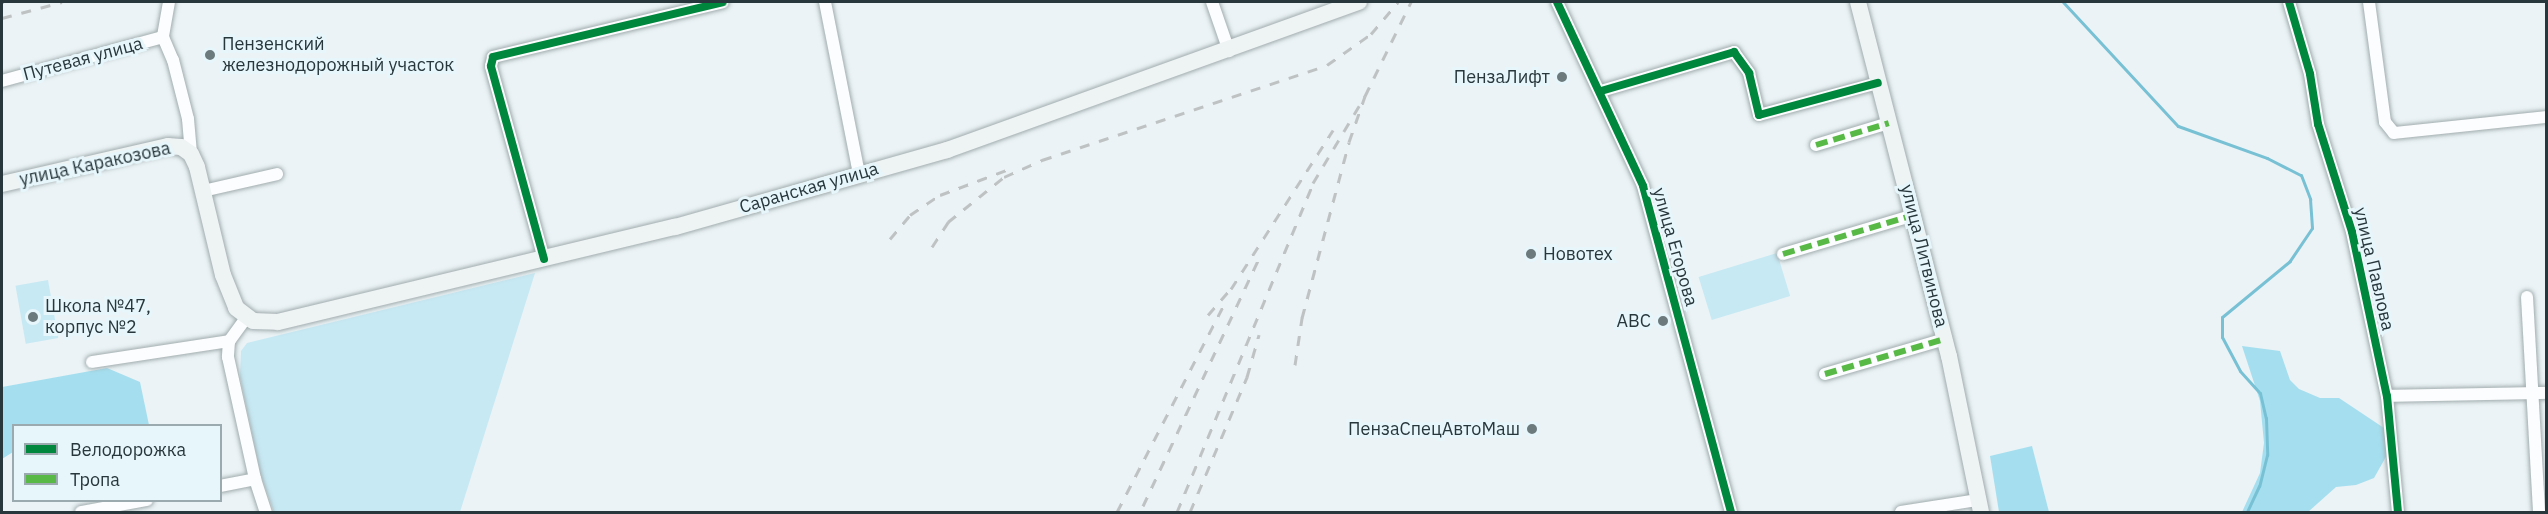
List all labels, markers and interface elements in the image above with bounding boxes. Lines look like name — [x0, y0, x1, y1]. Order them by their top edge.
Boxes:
street label: Путевая улица — [21, 33, 145, 85]
place label: Пензенский железнодорожный участок — [222, 34, 454, 76]
marker: Пензенский железнодорожный участок — [203, 48, 217, 62]
place label: ПензаЛифт — [1454, 66, 1550, 88]
marker: ПензаЛифт — [1555, 70, 1569, 84]
street label: улица Каракозова — [18, 137, 172, 191]
street label: Саранская улица — [737, 158, 881, 218]
street label: улица Литвинова — [1896, 182, 1952, 330]
street label: улица Егорова — [1648, 185, 1702, 309]
street label: улица Павлова — [2349, 205, 2399, 333]
place label: Новотех — [1543, 243, 1613, 265]
marker: Новотех — [1524, 247, 1538, 261]
place label: Школа №47, корпус №2 — [45, 296, 151, 338]
marker: Школа №47, корпус №2 — [26, 310, 40, 324]
place label: ABC — [1617, 310, 1651, 332]
marker: ABC — [1656, 314, 1670, 328]
place label: ПензаСпецАвтоМаш — [1348, 418, 1520, 440]
marker: ПензаСпецАвтоМаш — [1525, 422, 1539, 436]
legend — [12, 424, 222, 502]
text: Велодорожка — [70, 438, 186, 461]
text: Тропа — [70, 468, 120, 491]

